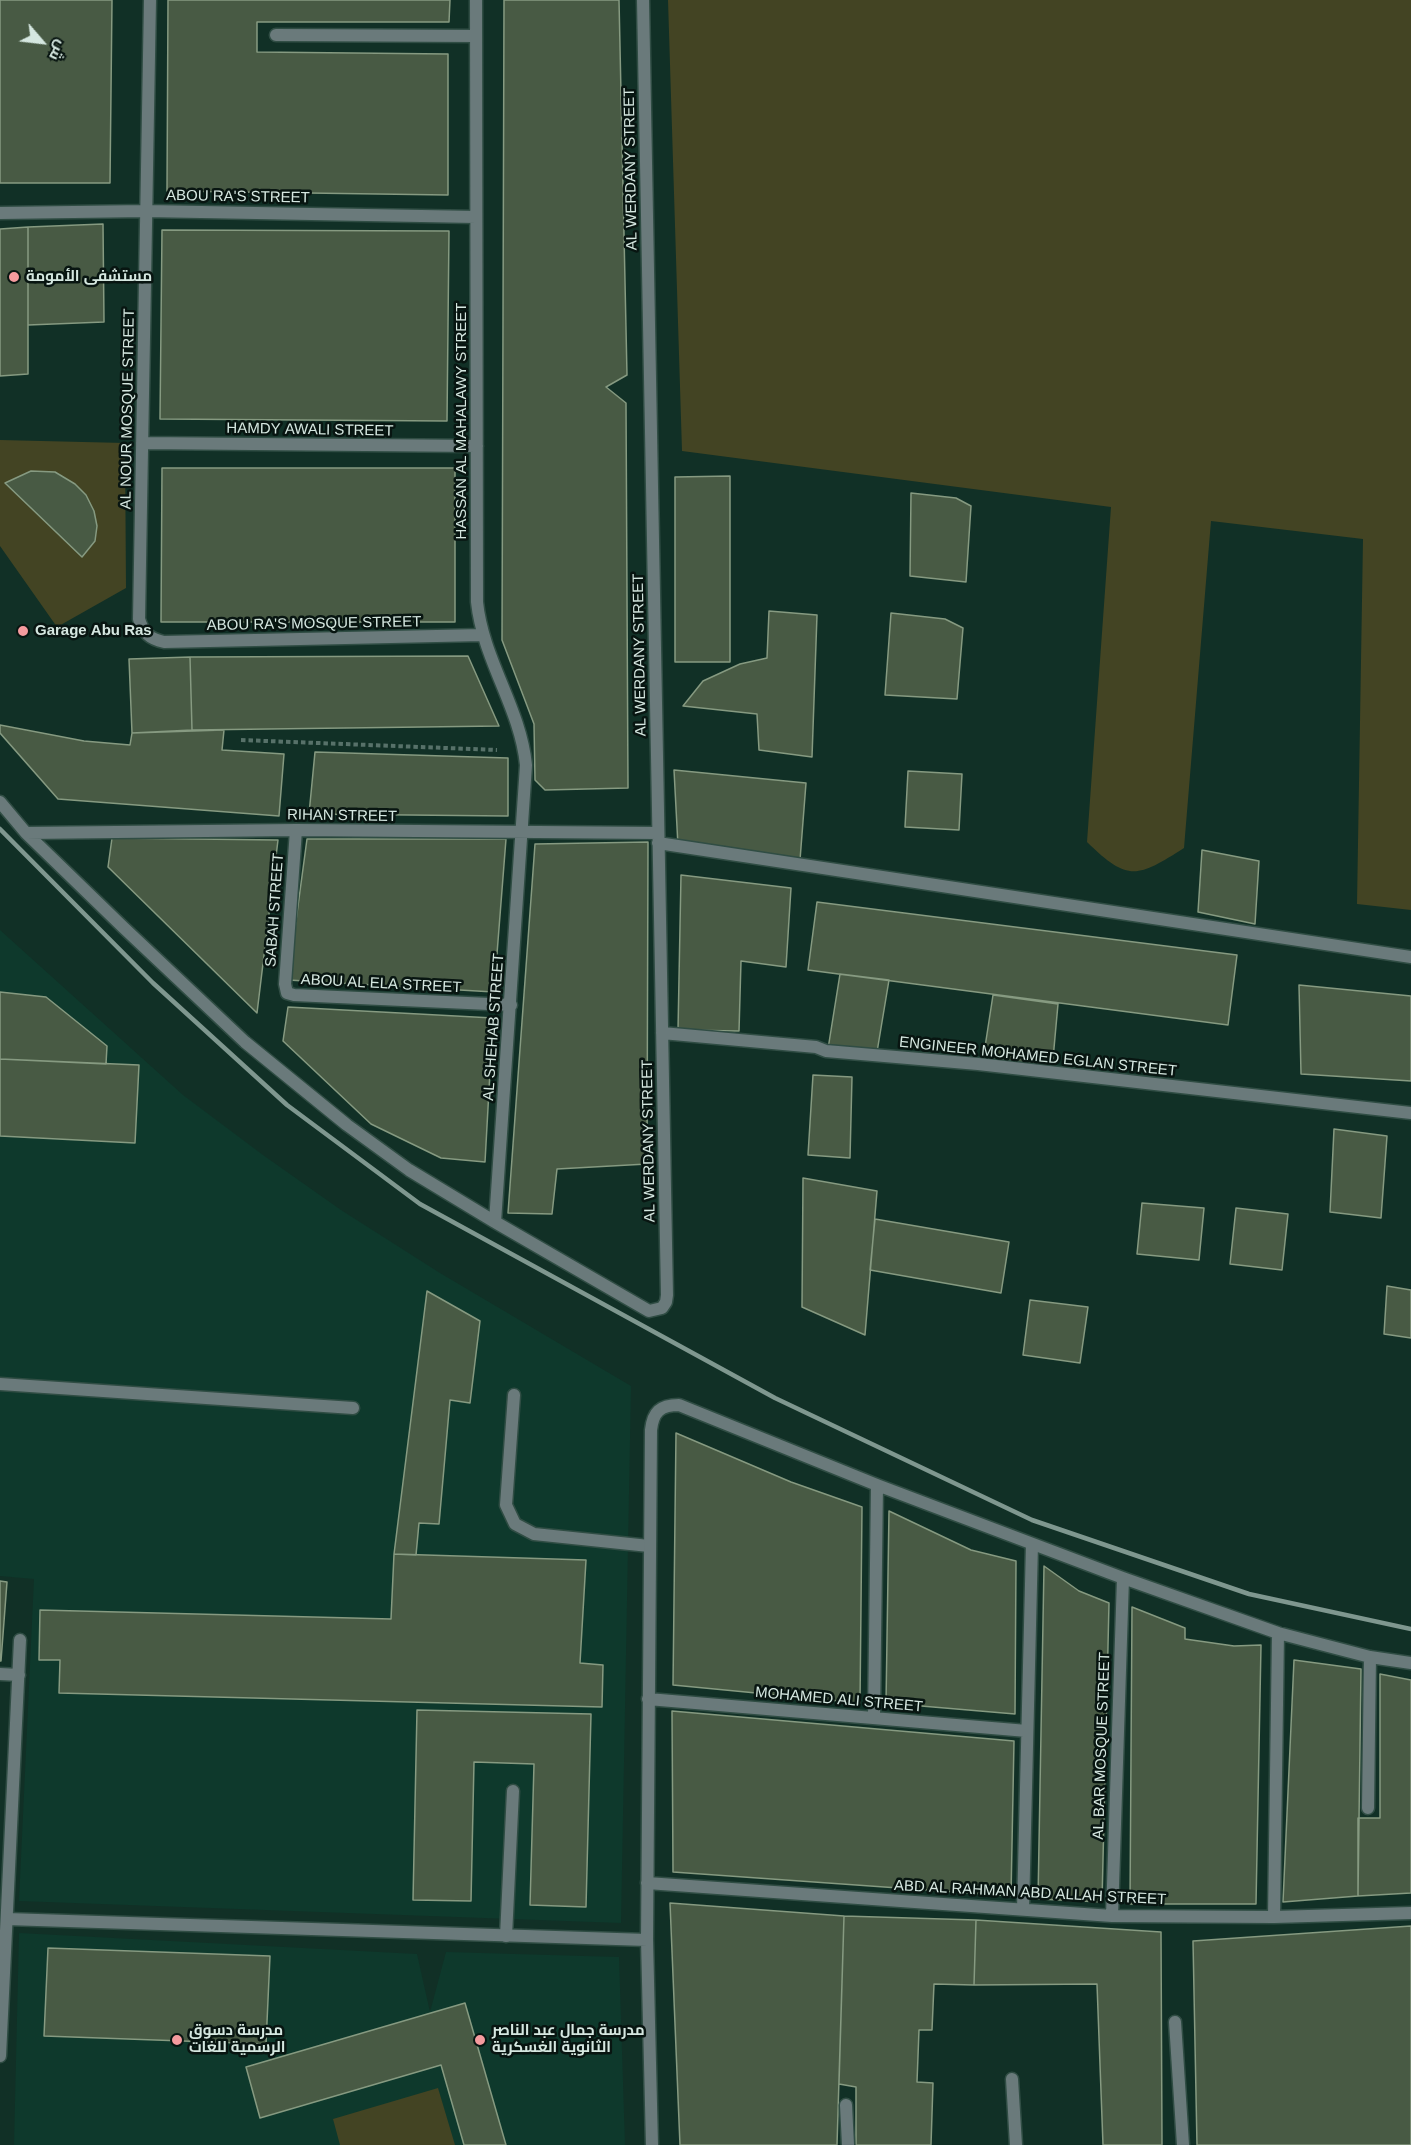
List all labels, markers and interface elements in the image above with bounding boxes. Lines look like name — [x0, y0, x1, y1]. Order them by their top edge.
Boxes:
north arrow — [12, 12, 72, 72]
text: ش — [46, 38, 71, 64]
street label: AL WERDANY STREET — [621, 88, 641, 250]
street label: ABOU RA'S STREET — [166, 187, 310, 207]
place label: مستشفى الأمومة — [26, 268, 152, 286]
marker: مستشفى الأمومة — [7, 270, 21, 284]
street label: HASSAN AL MAHALAWY STREET — [453, 303, 471, 539]
street label: AL NOUR MOSQUE STREET — [117, 308, 139, 510]
street label: HAMDY AWALI STREET — [226, 420, 394, 440]
street label: AL WERDANY STREET — [630, 574, 650, 736]
street label: ABOU RA'S MOSQUE STREET — [207, 613, 421, 635]
place label: Garage Abu Ras — [35, 622, 152, 640]
marker: Garage Abu Ras — [16, 624, 30, 638]
street label: RIHAN STREET — [287, 806, 397, 826]
street label: SABAH STREET — [262, 852, 288, 968]
street label: AL SHEHAB STREET — [480, 953, 508, 1101]
street label: ABOU AL ELA STREET — [300, 971, 462, 997]
street label: ENGINEER MOHAMED EGLAN STREET — [898, 1033, 1178, 1081]
street label: AL WERDANY STREET — [639, 1060, 659, 1222]
street label: AL BAR MOSQUE STREET — [1090, 1652, 1114, 1840]
street label: MOHAMED ALI STREET — [754, 1684, 924, 1716]
street label: ABD AL RAHMAN ABD ALLAH STREET — [893, 1877, 1167, 1909]
place label: مدرسة دسوق الرسمية للغات — [189, 2022, 285, 2057]
place label: مدرسة جمال عبد الناصر الثانوية الغسكرية — [492, 2022, 645, 2057]
marker: مدرسة دسوق الرسمية للغات — [170, 2033, 184, 2047]
marker: مدرسة جمال عبد الناصر الثانوية الغسكرية — [473, 2033, 487, 2047]

